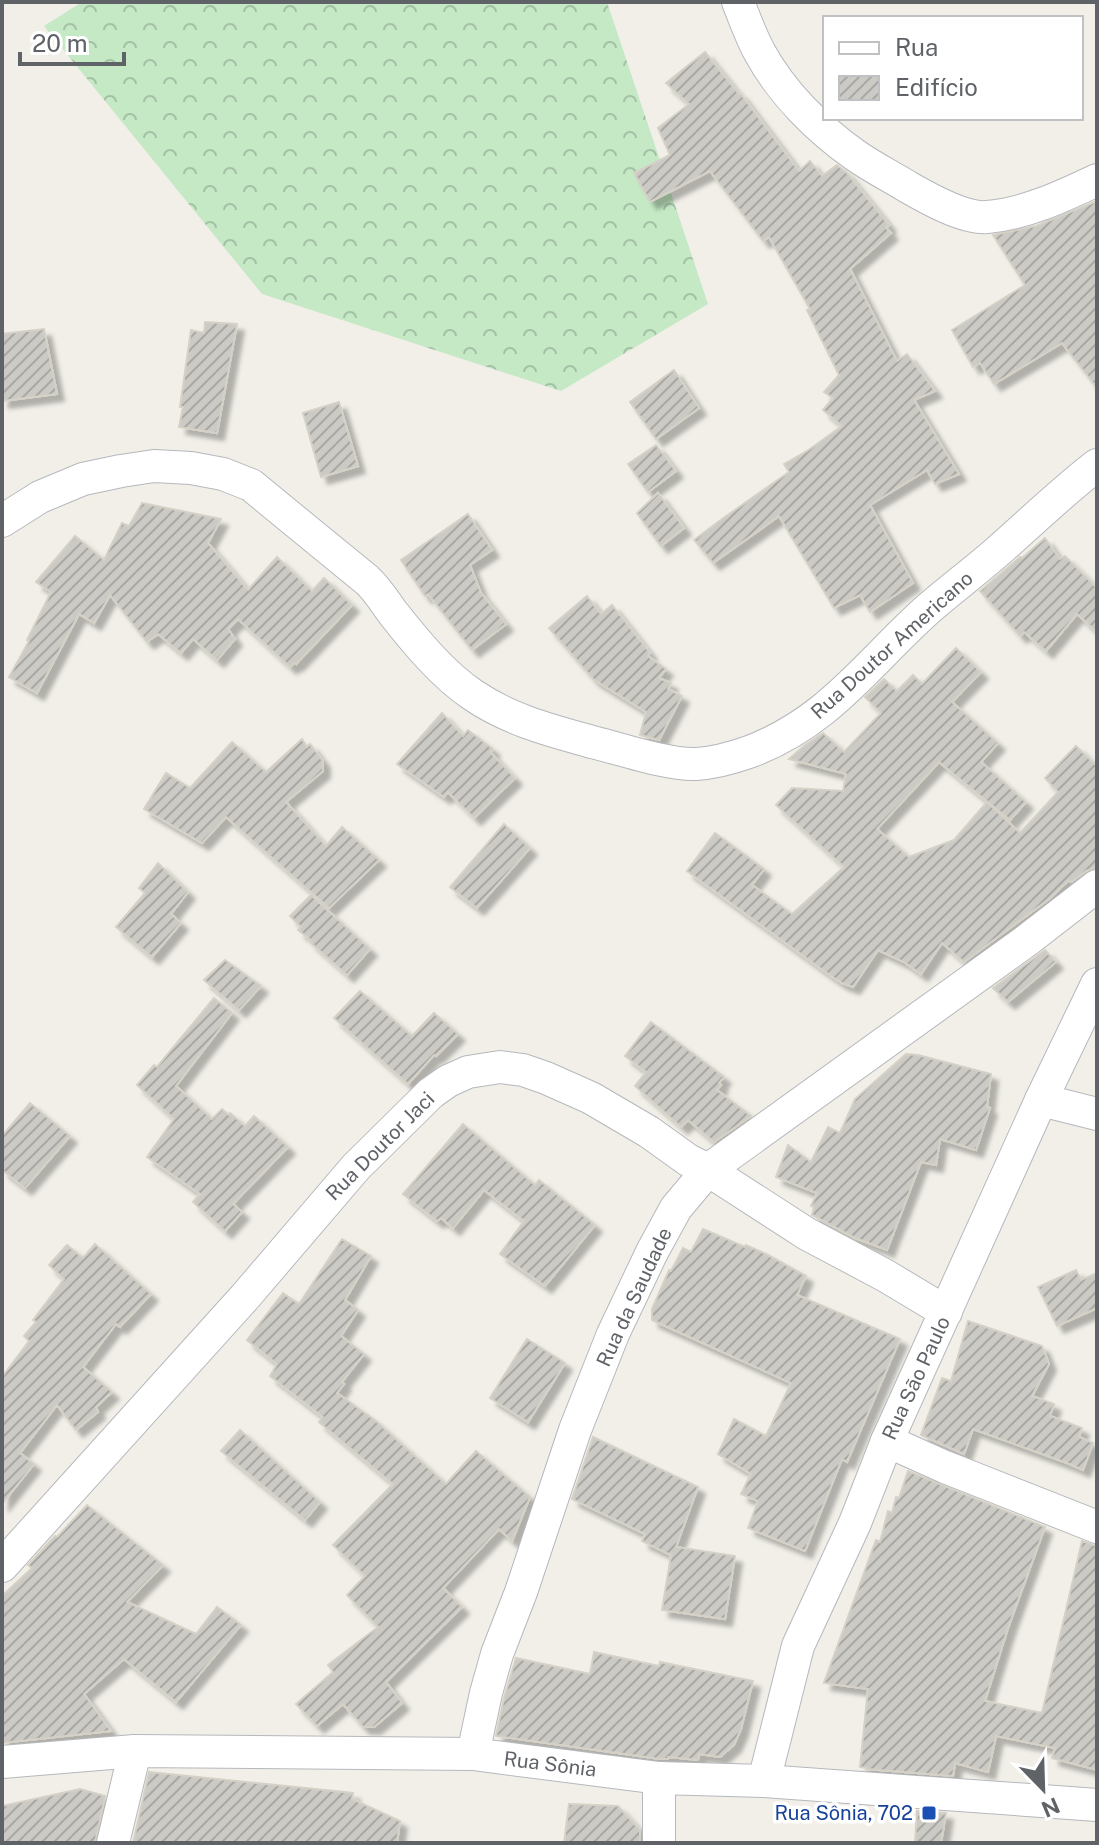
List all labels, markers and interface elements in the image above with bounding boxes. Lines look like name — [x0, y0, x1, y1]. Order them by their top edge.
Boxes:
scale bar — [20, 16, 124, 66]
legend — [823, 16, 1083, 120]
text: 20 m — [32, 29, 88, 57]
text: Rua — [895, 33, 938, 61]
text: Edifício — [895, 73, 978, 101]
street label: Rua Doutor Americano — [806, 566, 978, 724]
street label: Rua Doutor Jaci — [321, 1087, 439, 1205]
street label: Rua da Saudade — [591, 1224, 677, 1370]
street label: Rua São Paulo — [877, 1312, 955, 1444]
street label: Rua Sônia — [502, 1746, 598, 1782]
north arrow — [1003, 1749, 1083, 1829]
text: N — [1038, 1792, 1064, 1823]
place label: Rua Sônia, 702 — [775, 1801, 913, 1825]
marker: Rua Sônia, 702 — [920, 1804, 938, 1822]

